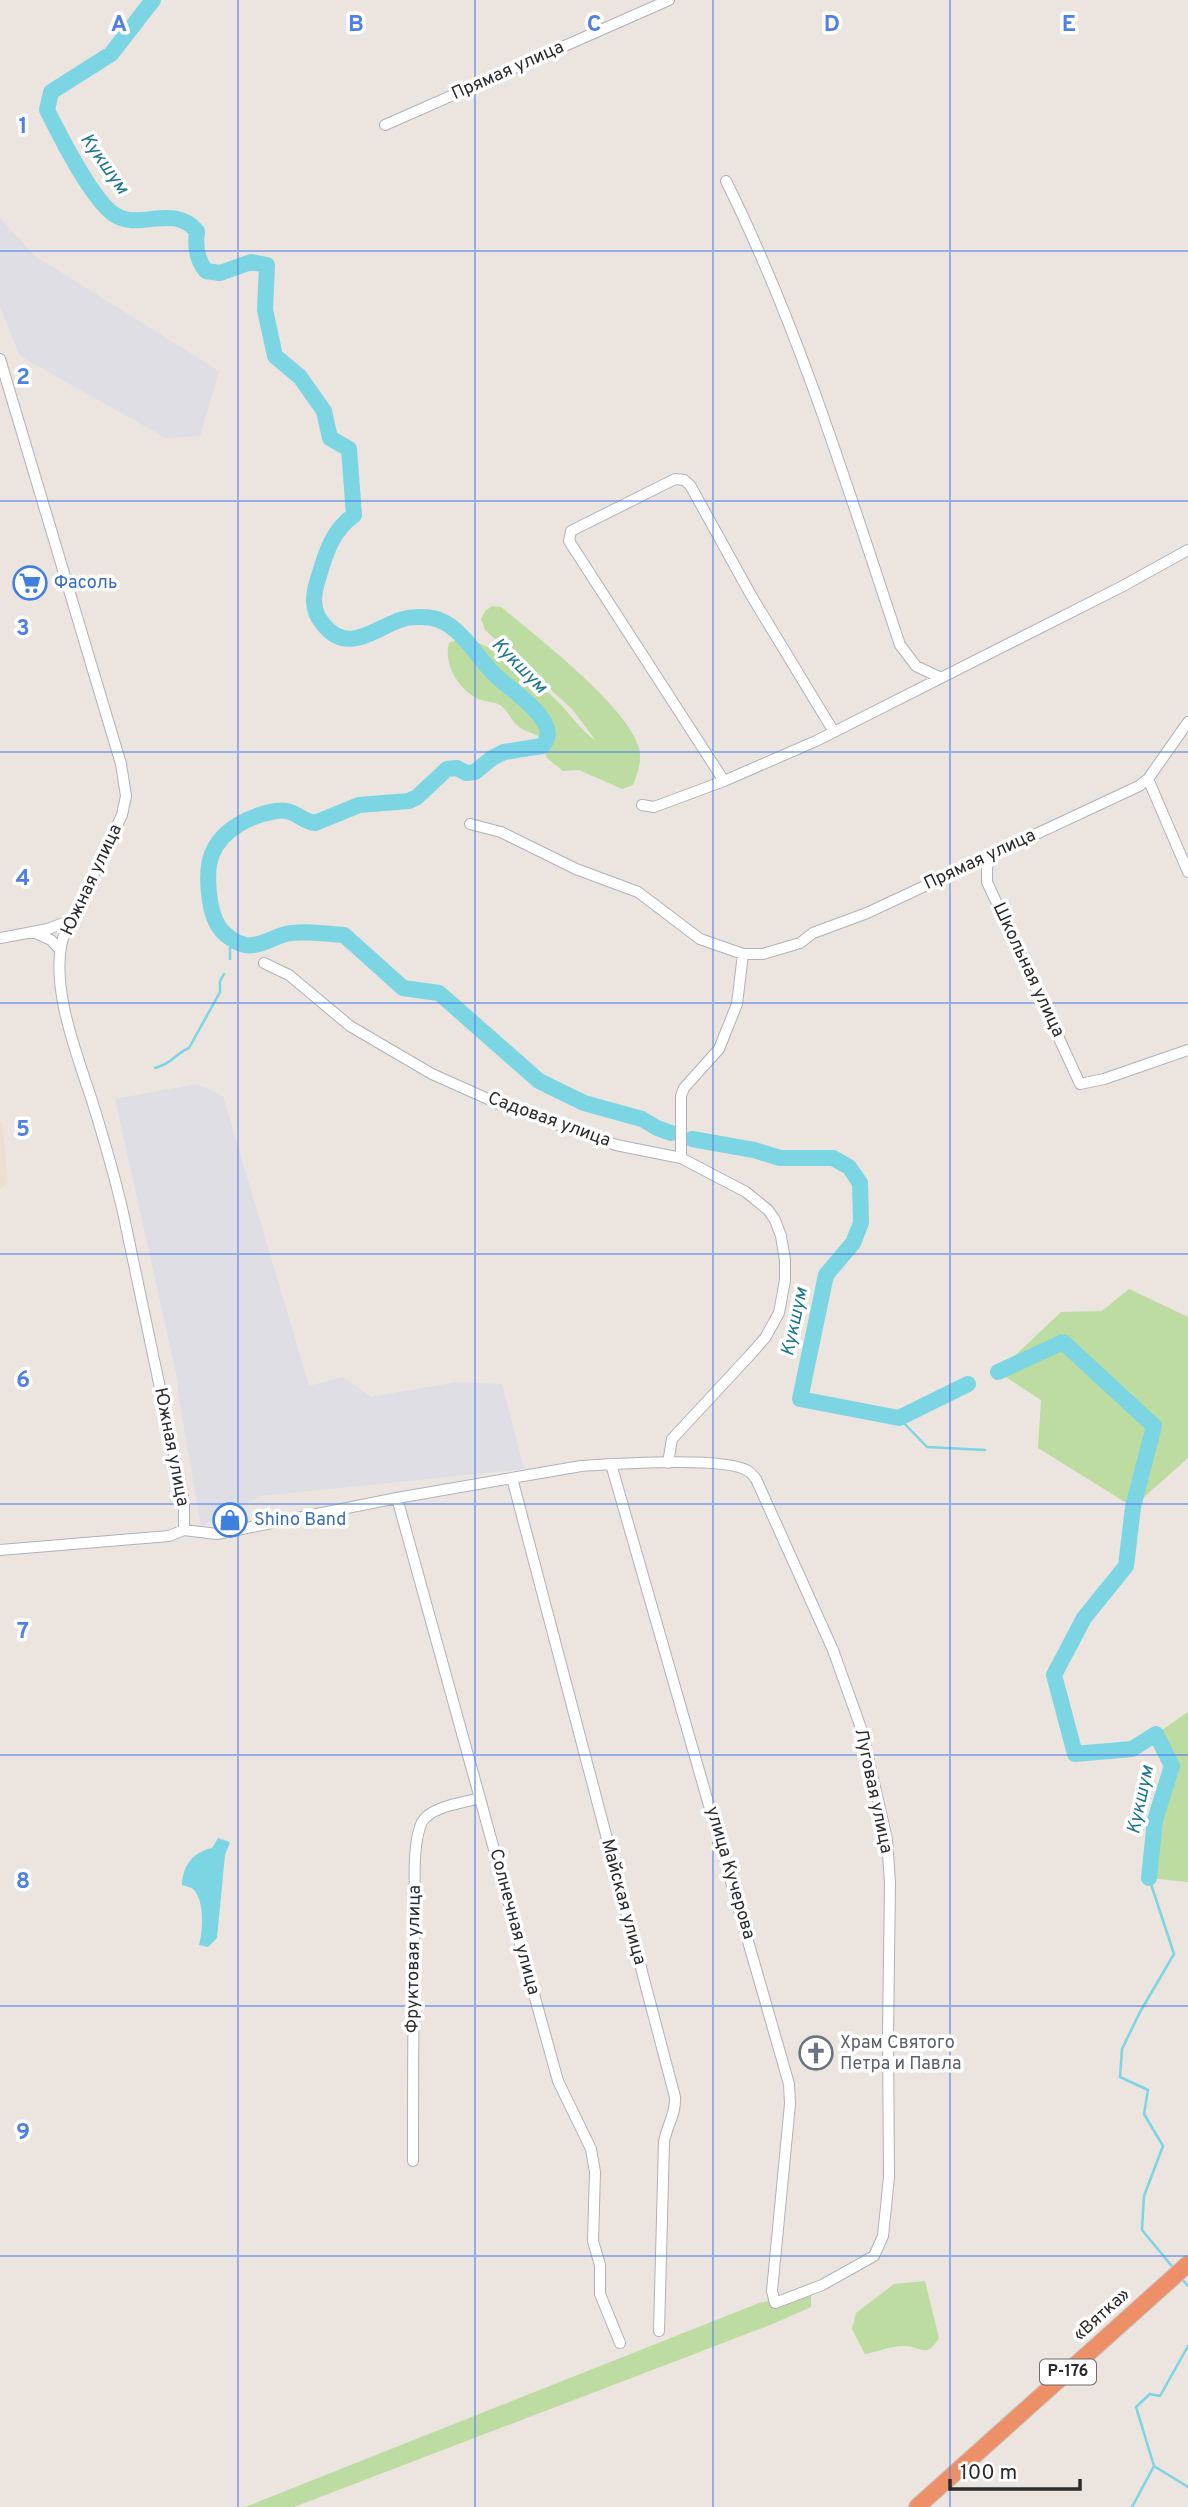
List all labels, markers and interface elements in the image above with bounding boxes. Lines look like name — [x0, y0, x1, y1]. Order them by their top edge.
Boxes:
text: A — [111, 11, 127, 40]
text: B — [348, 11, 364, 40]
text: C — [587, 11, 601, 40]
text: D — [824, 11, 840, 40]
text: E — [1062, 11, 1076, 40]
street label: Прямая улица — [448, 36, 568, 106]
text: 1 — [18, 113, 28, 142]
water label: Кукшум — [74, 129, 134, 199]
text: 2 — [16, 364, 30, 393]
supermarket icon: Фасоль — [11, 564, 49, 602]
place label: Фасоль — [54, 572, 117, 595]
text: 3 — [16, 615, 30, 644]
water label: Кукшум — [486, 633, 552, 699]
street label: Южная улица — [56, 821, 128, 939]
street label: Прямая улица — [921, 824, 1039, 896]
text: 4 — [16, 865, 30, 894]
street label: Школьная улица — [987, 899, 1069, 1041]
street label: Садовая улица — [484, 1087, 614, 1153]
text: 5 — [16, 1116, 30, 1145]
water label: Кукшум — [776, 1285, 814, 1358]
text: 6 — [16, 1367, 30, 1396]
street label: Южная улица — [148, 1386, 194, 1508]
shop icon: Shino Band — [211, 1501, 249, 1539]
place label: Shino Band — [254, 1509, 346, 1532]
text: 7 — [17, 1618, 29, 1647]
street label: Луговая улица — [849, 1726, 897, 1856]
water label: Кукшум — [1122, 1763, 1160, 1836]
street label: улица Кучерова — [700, 1804, 760, 1942]
street label: Майская улица — [595, 1837, 651, 1967]
street label: Солнечная улица — [483, 1846, 545, 1998]
text: 8 — [16, 1868, 30, 1897]
street label: Фруктовая улица — [401, 1885, 427, 2033]
place label: Храм Святого Петра и Павла — [840, 2032, 962, 2076]
church icon: Храм Святого Петра и Павла — [797, 2034, 835, 2072]
text: 9 — [16, 2119, 30, 2148]
street label: «Вятка» — [1069, 2284, 1135, 2346]
road number: Р-176 — [1040, 2360, 1096, 2384]
scale bar — [950, 2448, 1080, 2492]
text: 100 m — [960, 2460, 1017, 2487]

